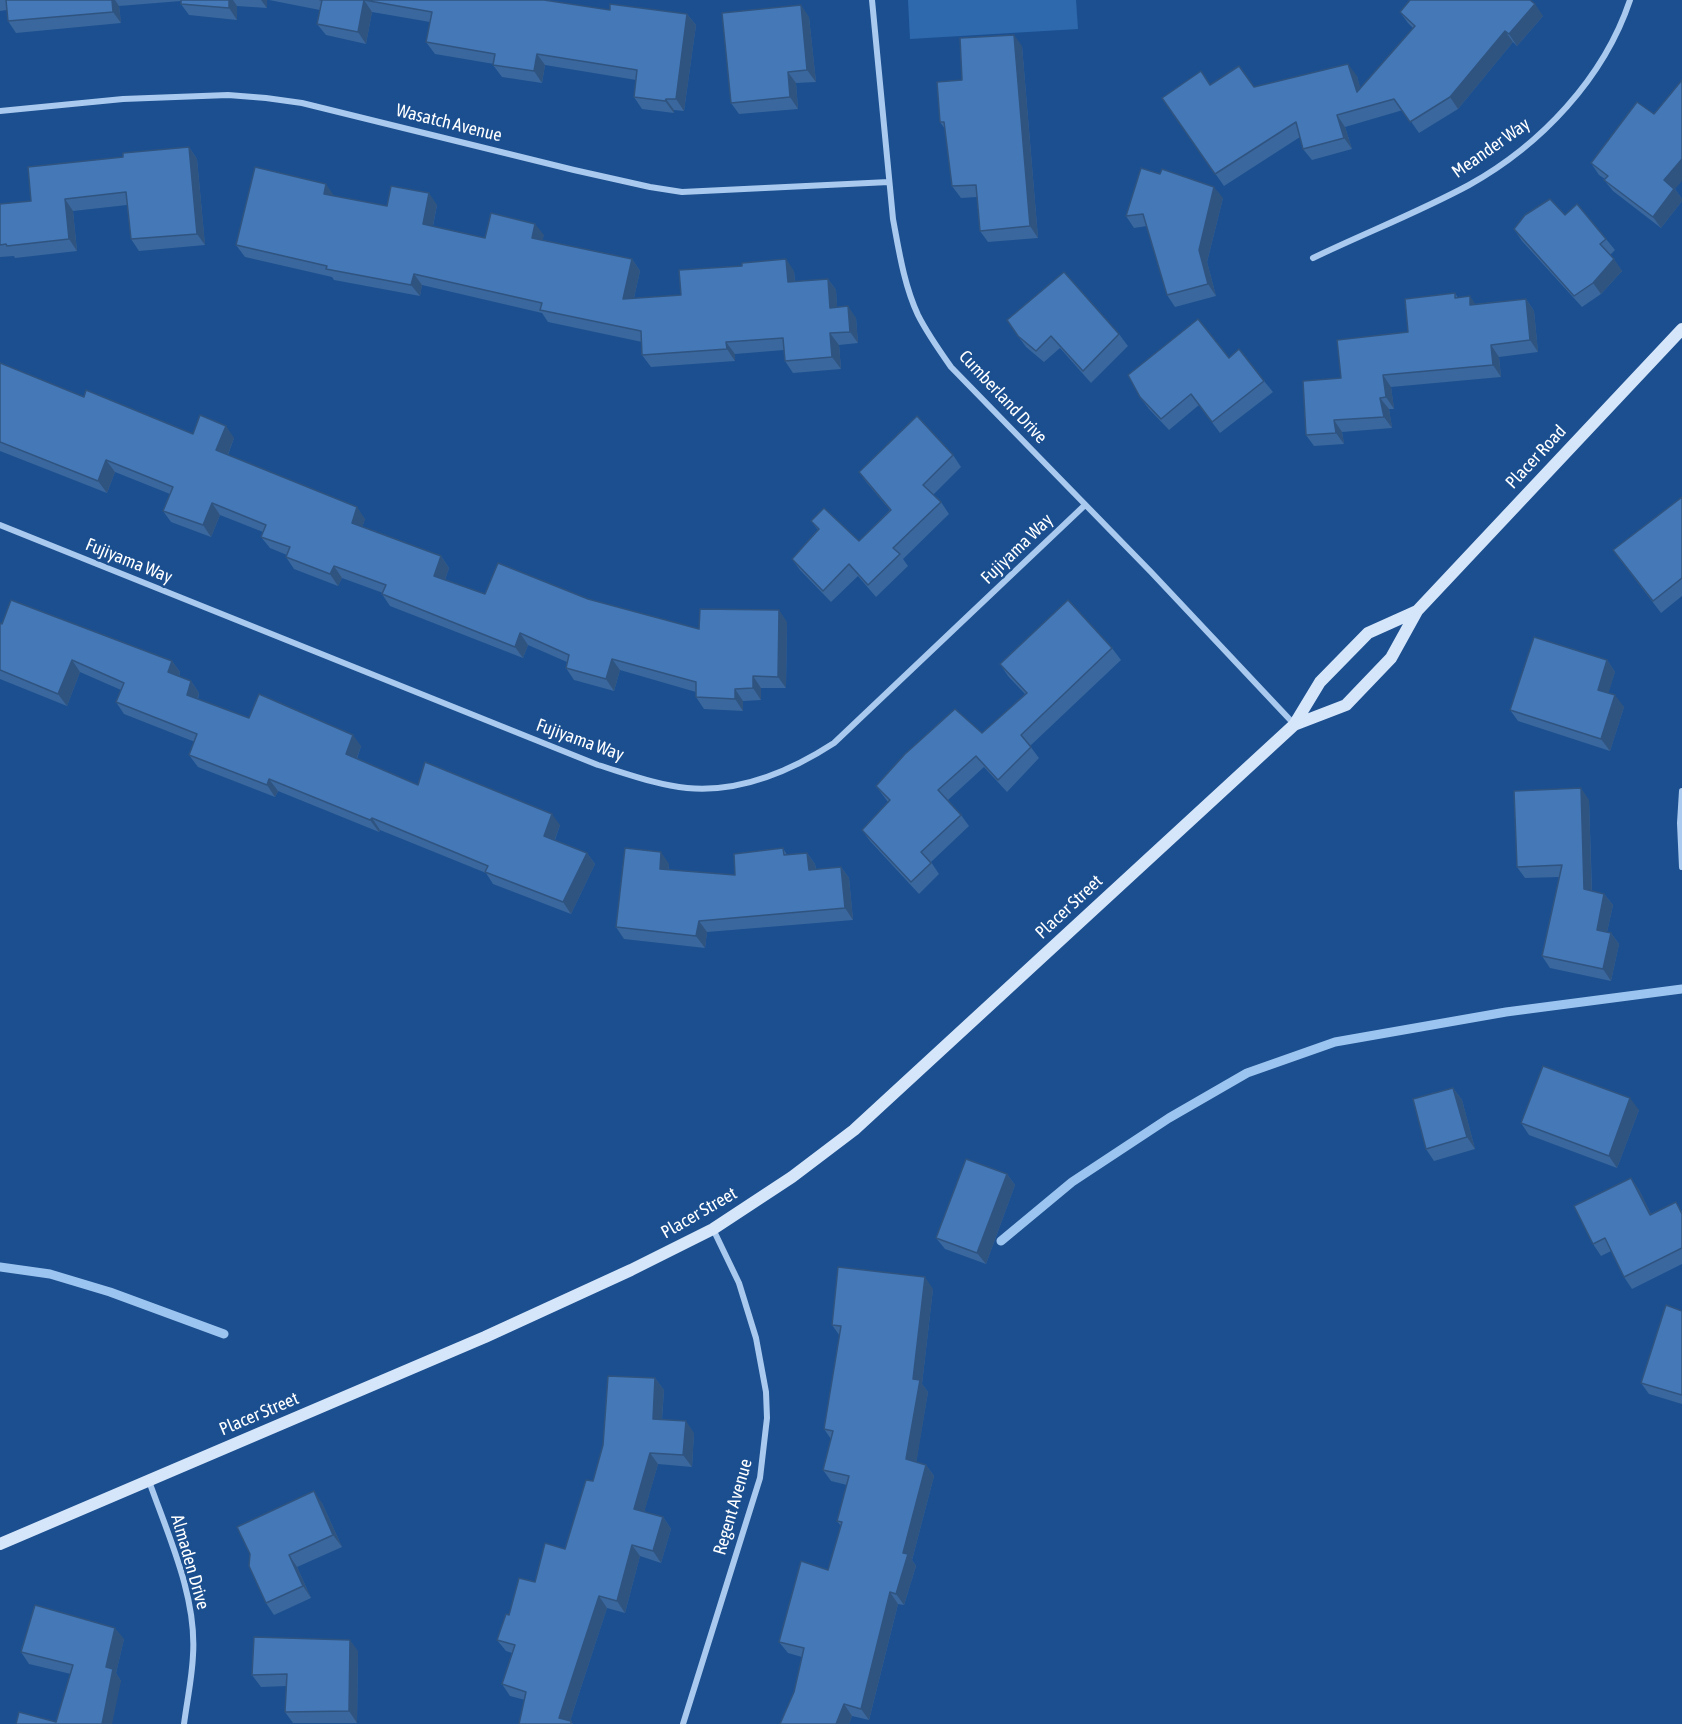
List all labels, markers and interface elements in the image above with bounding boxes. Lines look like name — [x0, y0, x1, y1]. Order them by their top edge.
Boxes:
street label: Wasatch Avenue — [394, 99, 504, 147]
street label: Meander Way — [1448, 113, 1534, 183]
street label: Cumberland Drive — [954, 346, 1052, 448]
street label: Placer Road — [1501, 421, 1571, 493]
street label: Fujiyama Way — [976, 509, 1058, 589]
street label: Fujiyama Way — [82, 534, 176, 588]
street label: Fujiyama Way — [533, 714, 627, 766]
street label: Placer Street — [1031, 870, 1107, 944]
street label: Placer Street — [657, 1183, 741, 1243]
street label: Placer Street — [216, 1388, 302, 1440]
street label: Regent Avenue — [709, 1456, 757, 1558]
street label: Almaden Drive — [166, 1512, 214, 1612]

